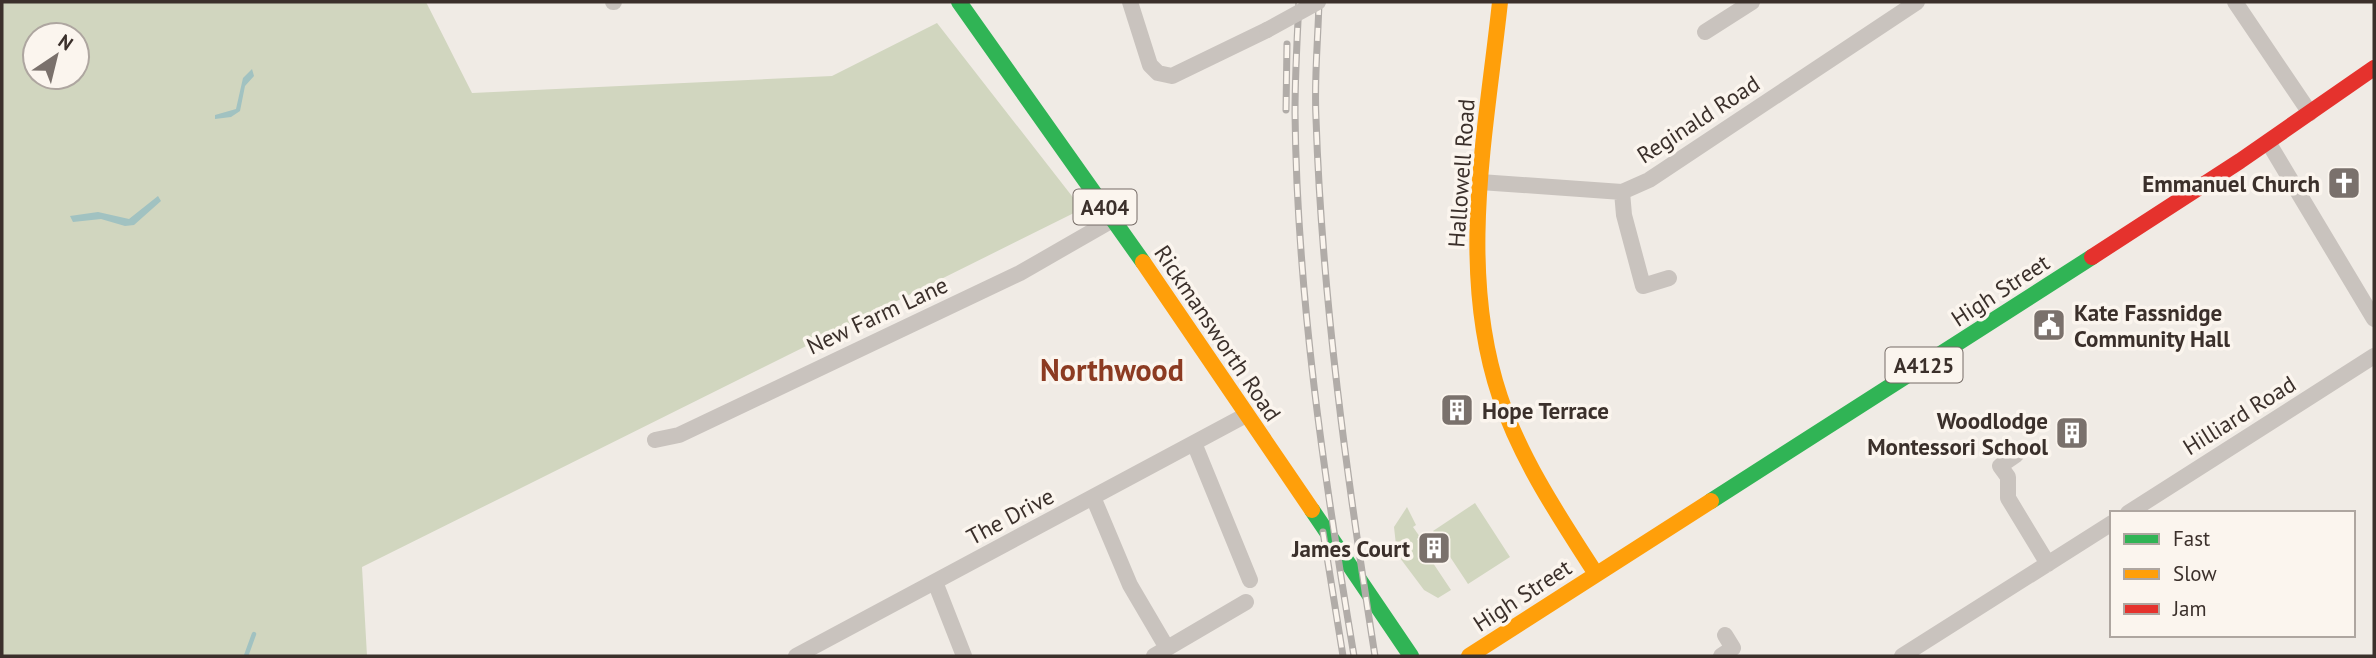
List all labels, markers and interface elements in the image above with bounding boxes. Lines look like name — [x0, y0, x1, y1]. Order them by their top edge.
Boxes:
north arrow — [21, 21, 91, 91]
text: N — [54, 29, 78, 55]
street label: Reginald Road — [1631, 69, 1765, 169]
street label: Hallowell Road — [1441, 98, 1481, 248]
church icon: Emmanuel Church — [2325, 164, 2363, 202]
place label: Emmanuel Church — [2142, 169, 2320, 198]
road number: A404 — [1074, 190, 1136, 224]
street label: Rickmansworth Road — [1148, 239, 1288, 427]
street label: High Street — [1945, 247, 2055, 333]
street label: New Farm Lane — [802, 270, 952, 360]
place label: Kate Fassnidge Community Hall — [2074, 298, 2230, 353]
public building icon: Kate Fassnidge Community Hall — [2030, 306, 2068, 344]
road number: A4125 — [1885, 348, 1962, 382]
district label: Northwood — [1040, 350, 1184, 389]
street label: Hilliard Road — [2177, 369, 2301, 461]
building icon: Hope Terrace — [1438, 391, 1476, 429]
place label: Hope Terrace — [1482, 396, 1609, 425]
place label: Woodlodge Montessori School — [1867, 406, 2048, 461]
building icon: Woodlodge Montessori School — [2053, 414, 2091, 452]
street label: The Drive — [961, 481, 1059, 551]
legend — [2110, 511, 2355, 637]
text: Fast — [2173, 525, 2210, 552]
building icon: James Court — [1415, 529, 1453, 567]
place label: James Court — [1291, 534, 1410, 563]
street label: High Street — [1467, 552, 1577, 638]
text: Slow — [2173, 560, 2217, 587]
text: Jam — [2172, 595, 2207, 622]

